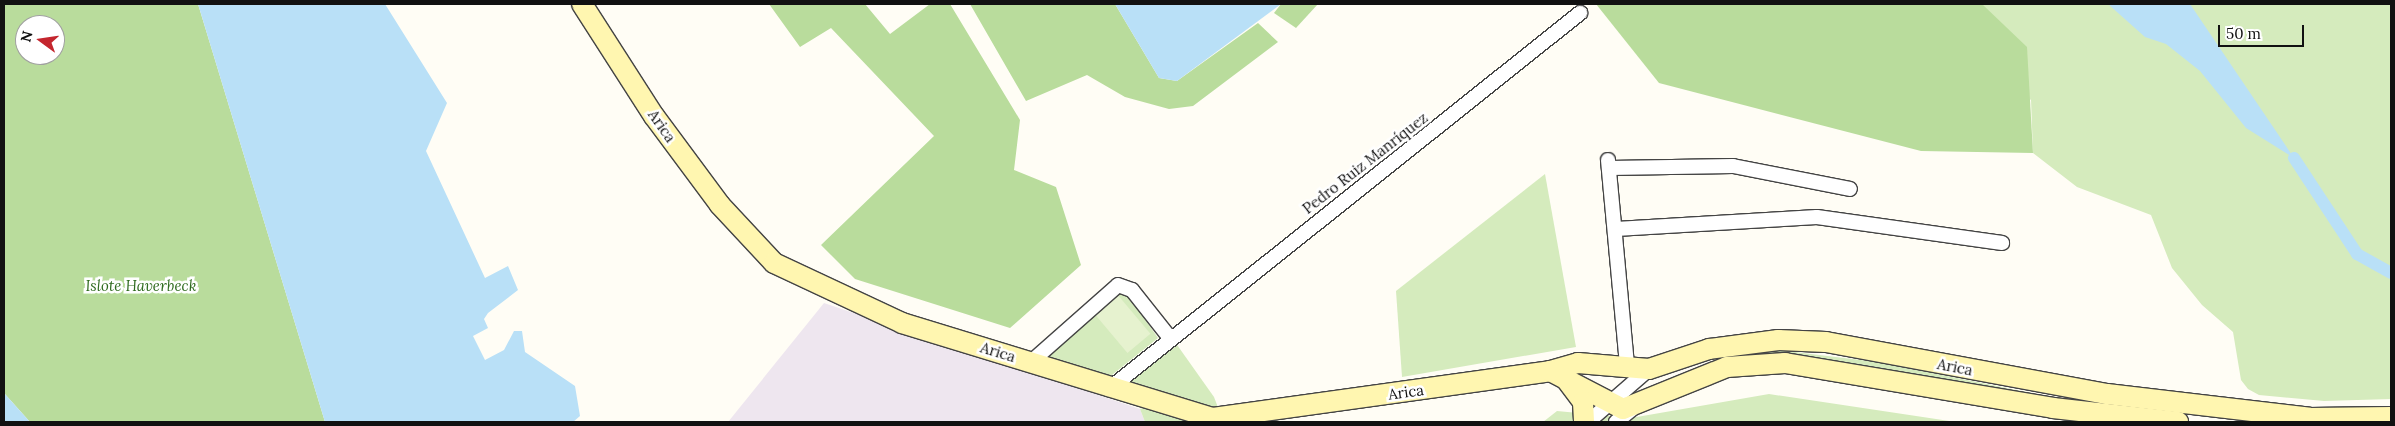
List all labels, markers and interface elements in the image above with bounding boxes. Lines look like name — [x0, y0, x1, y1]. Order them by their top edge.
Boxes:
north arrow — [15, 15, 65, 65]
scale bar — [2220, 15, 2306, 47]
text: 50 m — [2226, 24, 2261, 43]
text: N — [16, 29, 36, 44]
street label: Arica — [644, 106, 680, 146]
street label: Pedro Ruiz Manríquez — [1299, 109, 1431, 217]
park label: Islote Haverbeck — [86, 277, 196, 295]
street label: Arica — [978, 338, 1018, 366]
street label: Arica — [1936, 355, 1974, 379]
street label: Arica — [1387, 381, 1425, 403]

